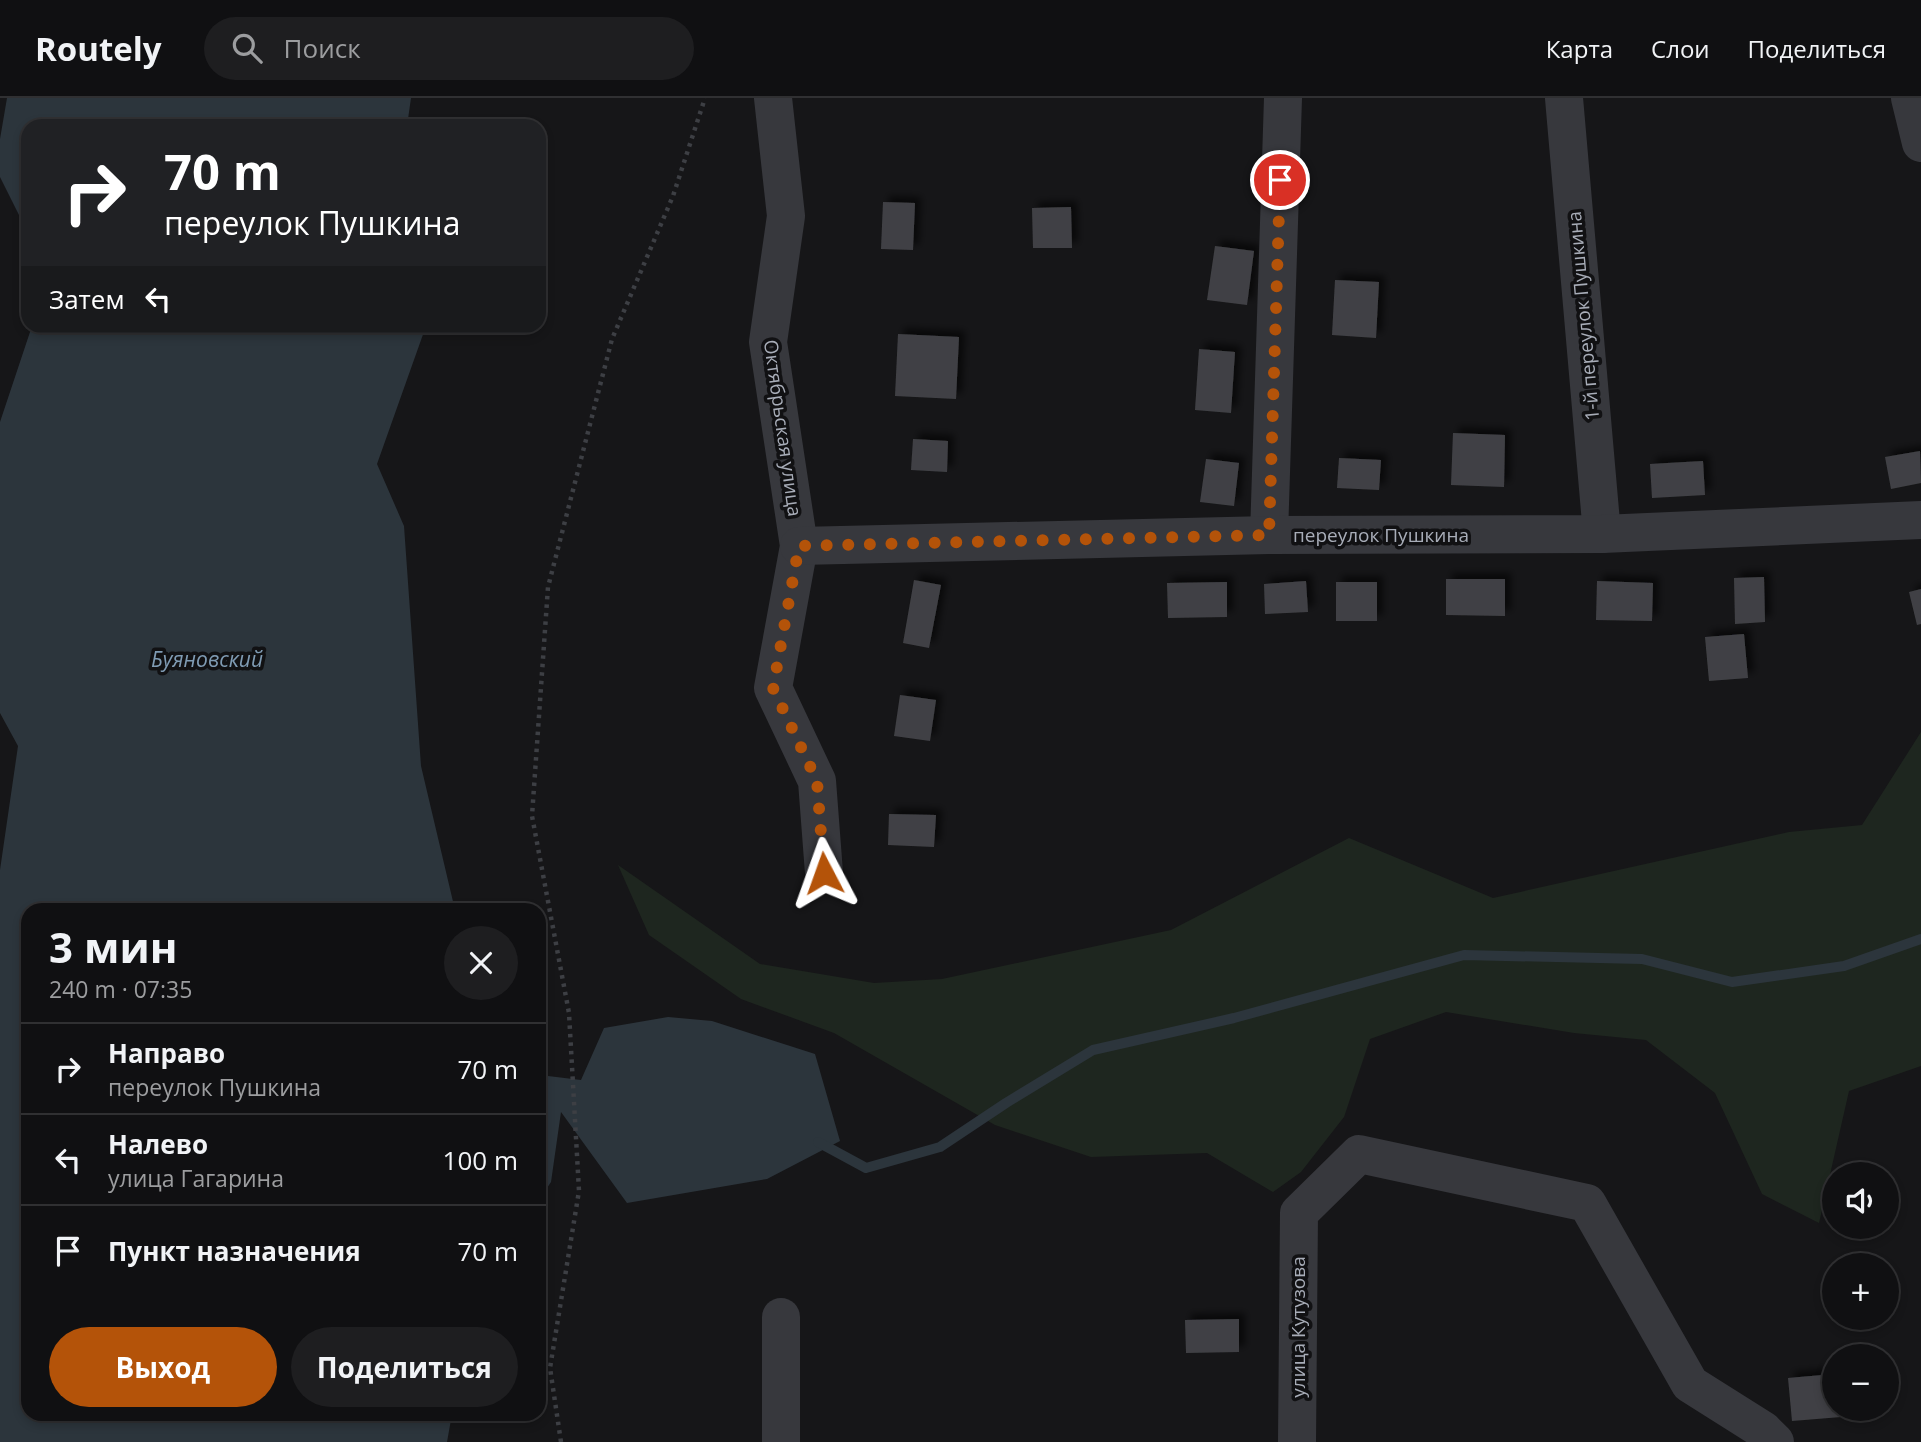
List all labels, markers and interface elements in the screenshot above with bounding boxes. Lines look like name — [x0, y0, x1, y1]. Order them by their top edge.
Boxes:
search box — [204, 17, 694, 80]
text: Routely — [35, 26, 162, 71]
icon: search — [228, 29, 266, 67]
text: Поиск — [284, 30, 361, 66]
text: Карта — [1546, 32, 1613, 65]
text: Слои — [1651, 32, 1710, 65]
text: Поделиться — [1748, 32, 1886, 65]
text: 70 m — [164, 138, 281, 204]
icon: right — [49, 147, 140, 238]
pin — [1250, 150, 1310, 210]
icon: arrive — [1261, 161, 1299, 199]
text: переулок Пушкина — [164, 201, 461, 244]
street label: 1-й переулок Пушкина — [1561, 210, 1605, 422]
icon: left — [139, 280, 177, 318]
text: Затем — [49, 281, 125, 317]
street label: Октябрьская улица — [758, 338, 808, 518]
street label: переулок Пушкина — [1293, 522, 1469, 548]
water label: Буяновский — [151, 645, 263, 673]
position arrow — [787, 836, 861, 910]
text: 3 мин — [49, 918, 177, 975]
button: close — [444, 926, 518, 1000]
text: 240 m · 07:35 — [49, 973, 192, 1005]
text: Направо — [108, 1035, 225, 1071]
icon: right — [49, 1050, 87, 1088]
text: 70 m — [457, 1051, 518, 1087]
text: переулок Пушкина — [108, 1071, 321, 1103]
text: Налево — [108, 1126, 208, 1162]
icon: left — [49, 1141, 87, 1179]
text: 100 m — [443, 1142, 518, 1178]
text: улица Гагарина — [108, 1162, 284, 1194]
map controls — [1822, 1162, 1899, 1421]
button: sound — [1822, 1162, 1899, 1239]
icon: arrive — [49, 1232, 87, 1270]
text: Пункт назначения — [108, 1233, 361, 1269]
text: 70 m — [457, 1233, 518, 1269]
button: + — [1822, 1253, 1899, 1330]
street label: улица Кутузова — [1285, 1256, 1311, 1398]
button: Выход — [49, 1327, 277, 1407]
button: Поделиться — [291, 1327, 518, 1407]
button: − — [1822, 1344, 1899, 1421]

